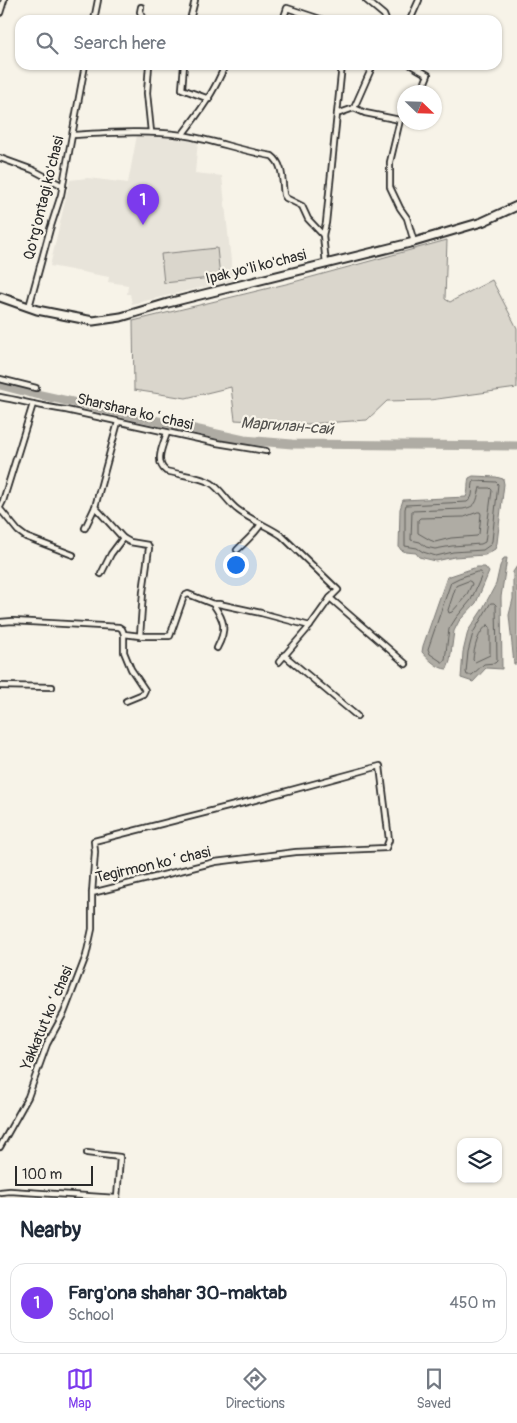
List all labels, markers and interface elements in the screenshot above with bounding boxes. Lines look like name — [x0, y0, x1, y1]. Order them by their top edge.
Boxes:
search box — [15, 15, 502, 70]
icon: search — [33, 29, 61, 57]
text: Search here — [73, 31, 166, 55]
north arrow — [397, 85, 442, 130]
street label: Qo'rg'ontagi ko'chasi — [19, 134, 69, 262]
pin: 1 — [127, 184, 159, 225]
street label: Ipak yo'li ko'chasi — [204, 245, 309, 289]
street label: Sharshara koʻchasi — [75, 389, 195, 435]
water label: Маргилан-сай — [240, 413, 335, 439]
your location — [223, 552, 249, 578]
street label: Tegirmon koʻchasi — [94, 842, 213, 887]
street label: Yakkatut koʻchasi — [16, 963, 78, 1074]
map controls — [457, 1138, 502, 1183]
button: layers — [457, 1138, 502, 1183]
scale bar — [15, 1163, 92, 1186]
text: 100 m — [22, 1166, 62, 1183]
text: Nearby — [20, 1217, 81, 1244]
text: Farg'ona shahar 30-maktab — [68, 1281, 287, 1305]
text: 1 — [34, 1293, 40, 1313]
text: 450 m — [449, 1293, 496, 1313]
text: School — [68, 1305, 114, 1325]
tab: Map — [66, 1365, 94, 1412]
tab: Directions — [225, 1365, 285, 1412]
tab: Saved — [416, 1365, 451, 1412]

